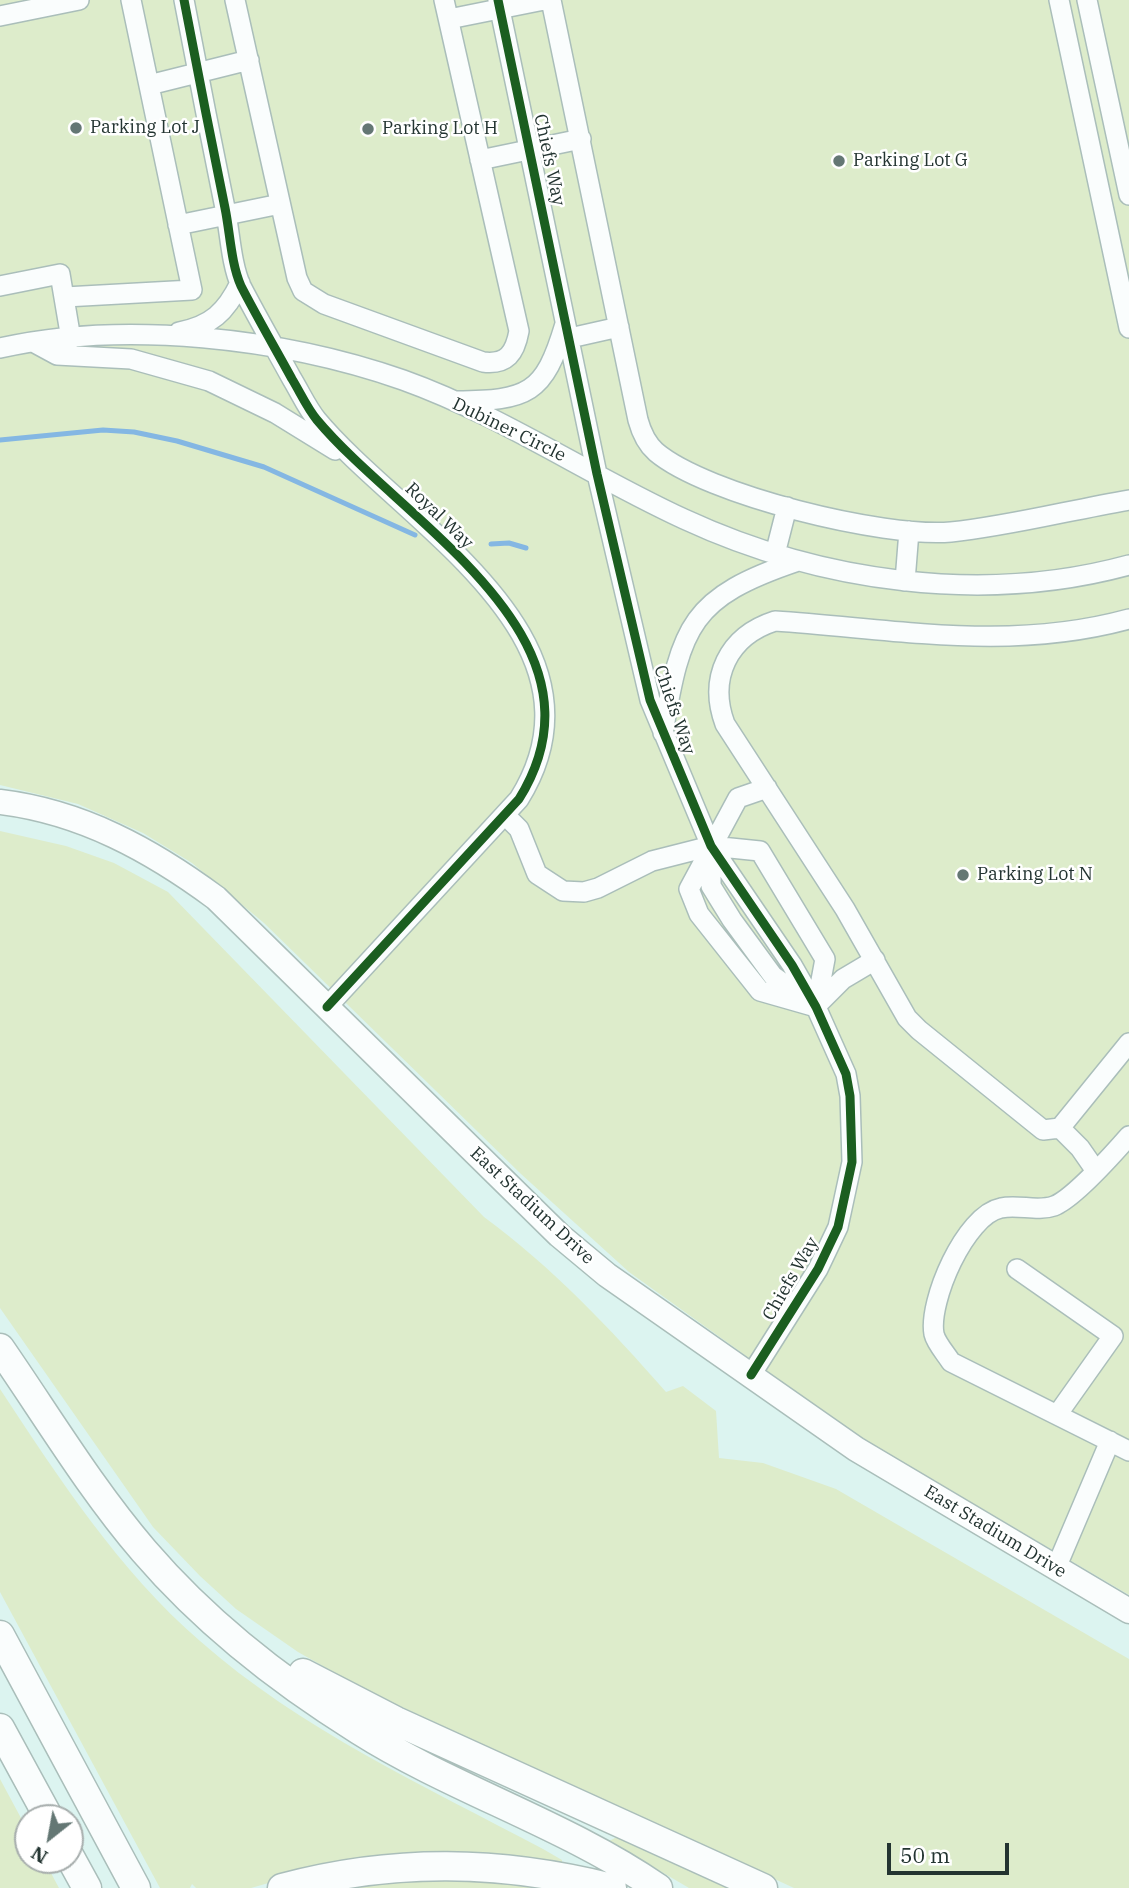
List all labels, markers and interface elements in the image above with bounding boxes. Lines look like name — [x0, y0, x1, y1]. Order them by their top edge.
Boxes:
street label: Chiefs Way — [529, 112, 569, 208]
place label: Parking Lot J — [90, 117, 200, 139]
place label: Parking Lot H — [382, 118, 498, 140]
marker: Parking Lot J — [68, 120, 84, 136]
marker: Parking Lot H — [360, 121, 376, 137]
place label: Parking Lot G — [853, 150, 968, 172]
marker: Parking Lot G — [831, 153, 847, 169]
street label: Dubiner Circle — [449, 393, 569, 467]
street label: Royal Way — [400, 478, 478, 554]
street label: Chiefs Way — [649, 663, 699, 757]
place label: Parking Lot N — [977, 864, 1093, 886]
marker: Parking Lot N — [955, 867, 971, 883]
street label: East Stadium Drive — [465, 1143, 599, 1269]
street label: Chiefs Way — [758, 1233, 824, 1325]
street label: East Stadium Drive — [920, 1481, 1070, 1583]
north arrow — [14, 1804, 84, 1874]
scale bar — [891, 1828, 1014, 1872]
text: N — [27, 1841, 52, 1869]
text: 50 m — [900, 1841, 950, 1869]

